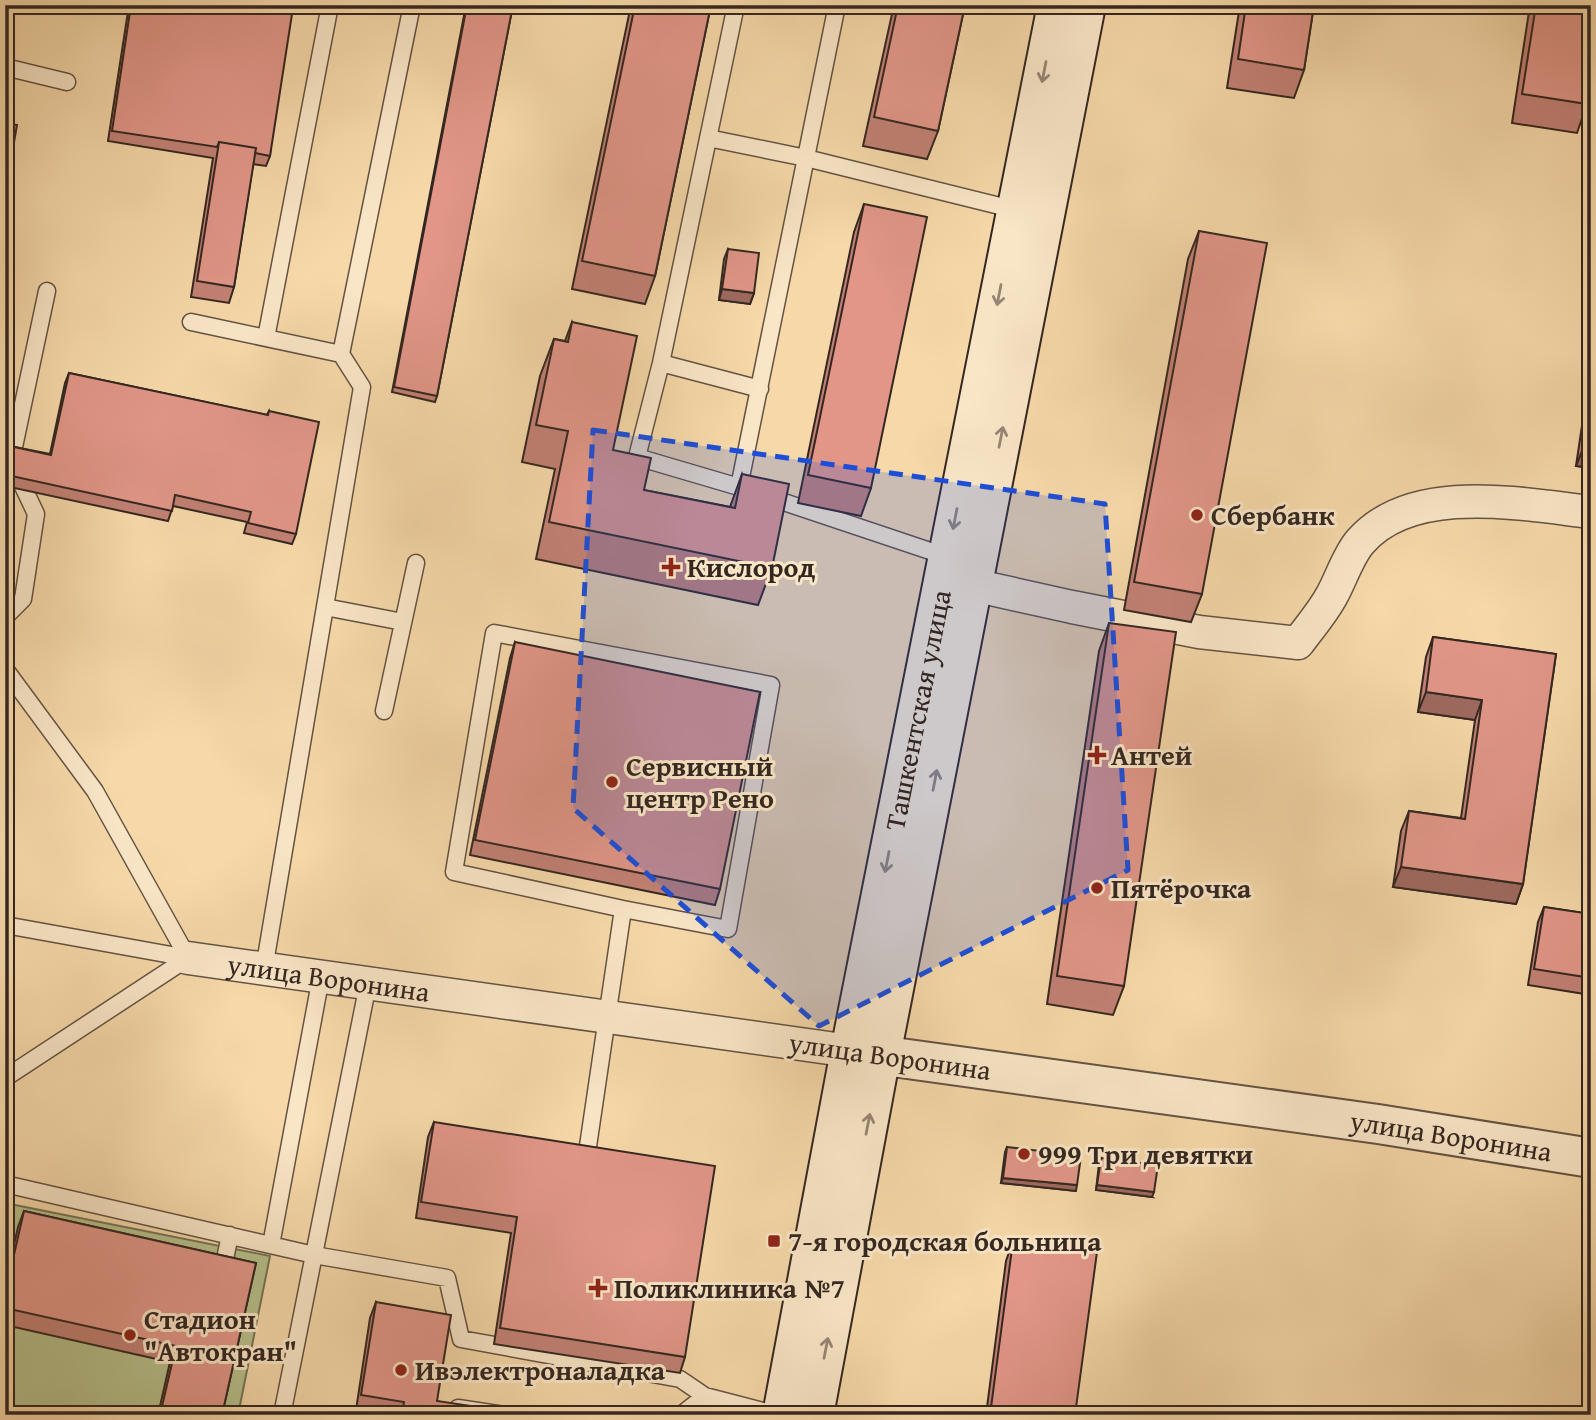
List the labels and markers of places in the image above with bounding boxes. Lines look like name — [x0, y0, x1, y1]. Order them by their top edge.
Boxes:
place label: Сбербанк — [1211, 494, 1335, 535]
marker: Сбербанк — [1189, 507, 1205, 523]
place label: Кислород — [687, 546, 816, 587]
marker: Кислород — [661, 557, 681, 577]
place label: Антей — [1111, 734, 1192, 775]
place label: Сервисный центр Рено — [626, 745, 774, 818]
marker: Антей — [1089, 747, 1105, 763]
marker: Сервисный центр Рено — [604, 774, 620, 790]
place label: Пятёрочка — [1111, 867, 1252, 908]
marker: Пятёрочка — [1089, 880, 1105, 896]
place label: 999 Три девятки — [1038, 1133, 1253, 1174]
marker: 999 Три девятки — [1016, 1146, 1032, 1162]
place label: 7-я городская больница — [788, 1220, 1102, 1261]
marker: 7-я городская больница — [766, 1233, 782, 1249]
place label: Поликлиника №7 — [614, 1267, 845, 1308]
marker: Поликлиника №7 — [588, 1278, 608, 1298]
place label: Стадион "Автокран" — [144, 1298, 297, 1371]
marker: Стадион "Автокран" — [122, 1327, 138, 1343]
place label: Ивэлектроналадка — [415, 1349, 666, 1390]
marker: Ивэлектроналадка — [393, 1362, 409, 1378]

